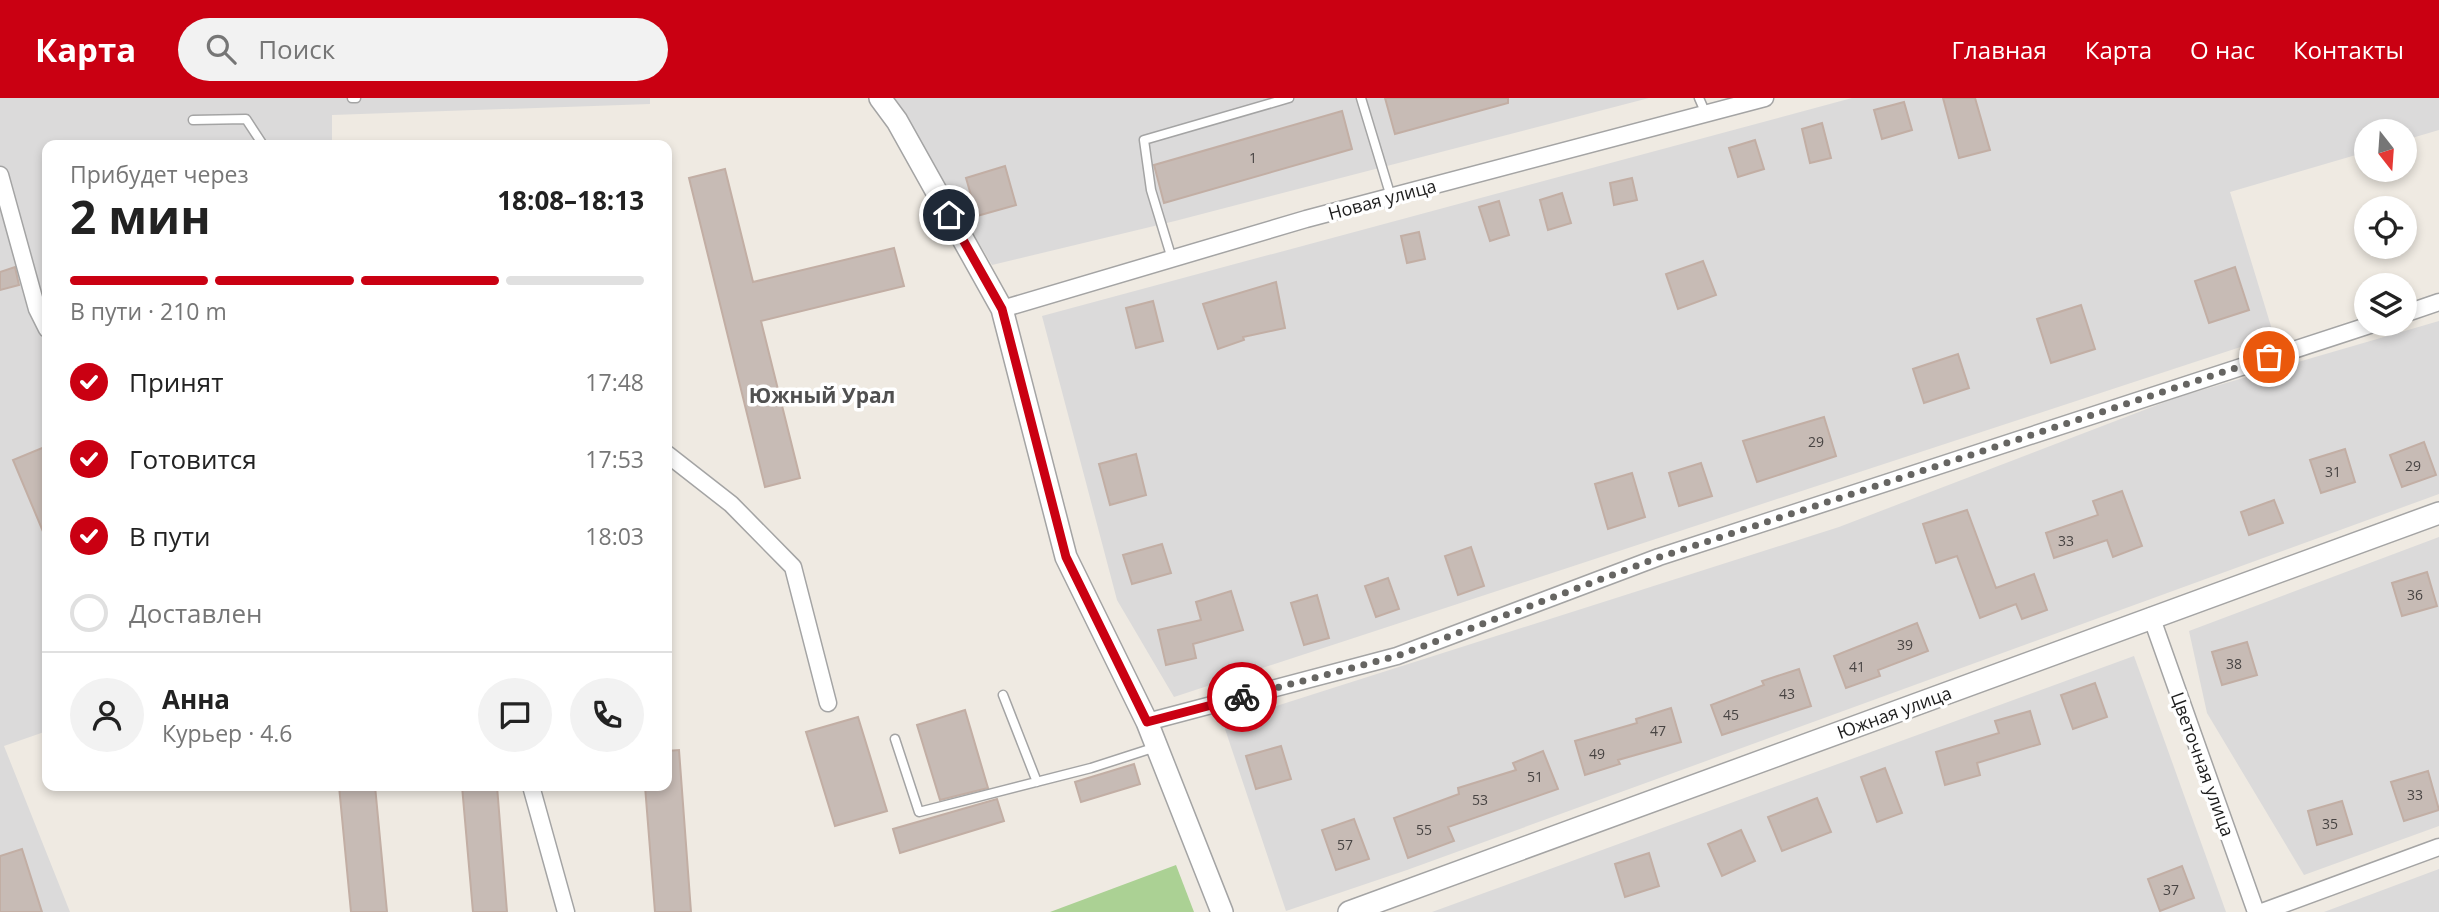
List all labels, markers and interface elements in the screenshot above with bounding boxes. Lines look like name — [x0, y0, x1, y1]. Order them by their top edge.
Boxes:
search box — [178, 18, 668, 81]
text: Карта — [35, 27, 136, 72]
icon: search — [202, 30, 240, 68]
text: Поиск — [258, 31, 335, 67]
text: Главная — [1952, 33, 2047, 66]
text: Карта — [2085, 33, 2152, 66]
text: О нас — [2190, 33, 2255, 66]
text: Контакты — [2293, 33, 2404, 66]
north arrow — [2354, 119, 2417, 182]
map controls — [2354, 119, 2417, 336]
house number: 1 — [1249, 148, 1257, 167]
text: Прибудет через — [70, 158, 249, 190]
street label: Новая улица — [1325, 173, 1439, 225]
text: 18:08–18:13 — [497, 182, 644, 218]
text: 2 мин — [70, 185, 211, 247]
pin — [919, 185, 979, 245]
icon: home — [930, 196, 968, 234]
button: locate — [2354, 196, 2417, 259]
button: layers — [2354, 273, 2417, 336]
text: В пути · 210 m — [70, 295, 227, 327]
pin — [2239, 327, 2299, 387]
icon: bag — [2250, 338, 2288, 376]
icon: check — [70, 363, 108, 401]
text: Принят — [129, 364, 223, 400]
text: 17:48 — [585, 366, 644, 398]
district label: Южный Урал — [749, 381, 895, 409]
house number: 29 — [1808, 432, 1824, 451]
icon: check — [70, 440, 108, 478]
text: Готовится — [129, 441, 257, 477]
text: 17:53 — [585, 443, 644, 475]
house number: 29 — [2405, 456, 2421, 475]
house number: 31 — [2325, 462, 2341, 481]
icon: check — [70, 517, 108, 555]
text: В пути — [129, 518, 210, 554]
text: 18:03 — [585, 520, 644, 552]
house number: 33 — [2058, 531, 2074, 550]
house number: 36 — [2407, 585, 2423, 604]
text: Доставлен — [129, 595, 262, 631]
house number: 39 — [1897, 635, 1913, 654]
house number: 38 — [2226, 654, 2242, 673]
house number: 41 — [1849, 657, 1865, 676]
courier — [1207, 662, 1277, 732]
button: person — [70, 678, 144, 752]
button: chat — [478, 678, 552, 752]
button: phone — [570, 678, 644, 752]
icon: bike — [1223, 678, 1261, 716]
street label: Южная улица — [1833, 680, 1955, 744]
text: Анна — [162, 681, 230, 717]
house number: 43 — [1779, 684, 1795, 703]
street label: Цветочная улица — [2166, 688, 2240, 840]
house number: 45 — [1723, 705, 1739, 724]
text: Курьер · 4.6 — [162, 717, 293, 749]
house number: 47 — [1650, 721, 1666, 740]
house number: 49 — [1589, 744, 1605, 763]
house number: 51 — [1527, 767, 1543, 786]
house number: 33 — [2407, 785, 2423, 804]
house number: 53 — [1472, 790, 1488, 809]
house number: 35 — [2322, 814, 2338, 833]
house number: 55 — [1416, 820, 1432, 839]
house number: 57 — [1337, 835, 1353, 854]
house number: 37 — [2163, 880, 2179, 899]

